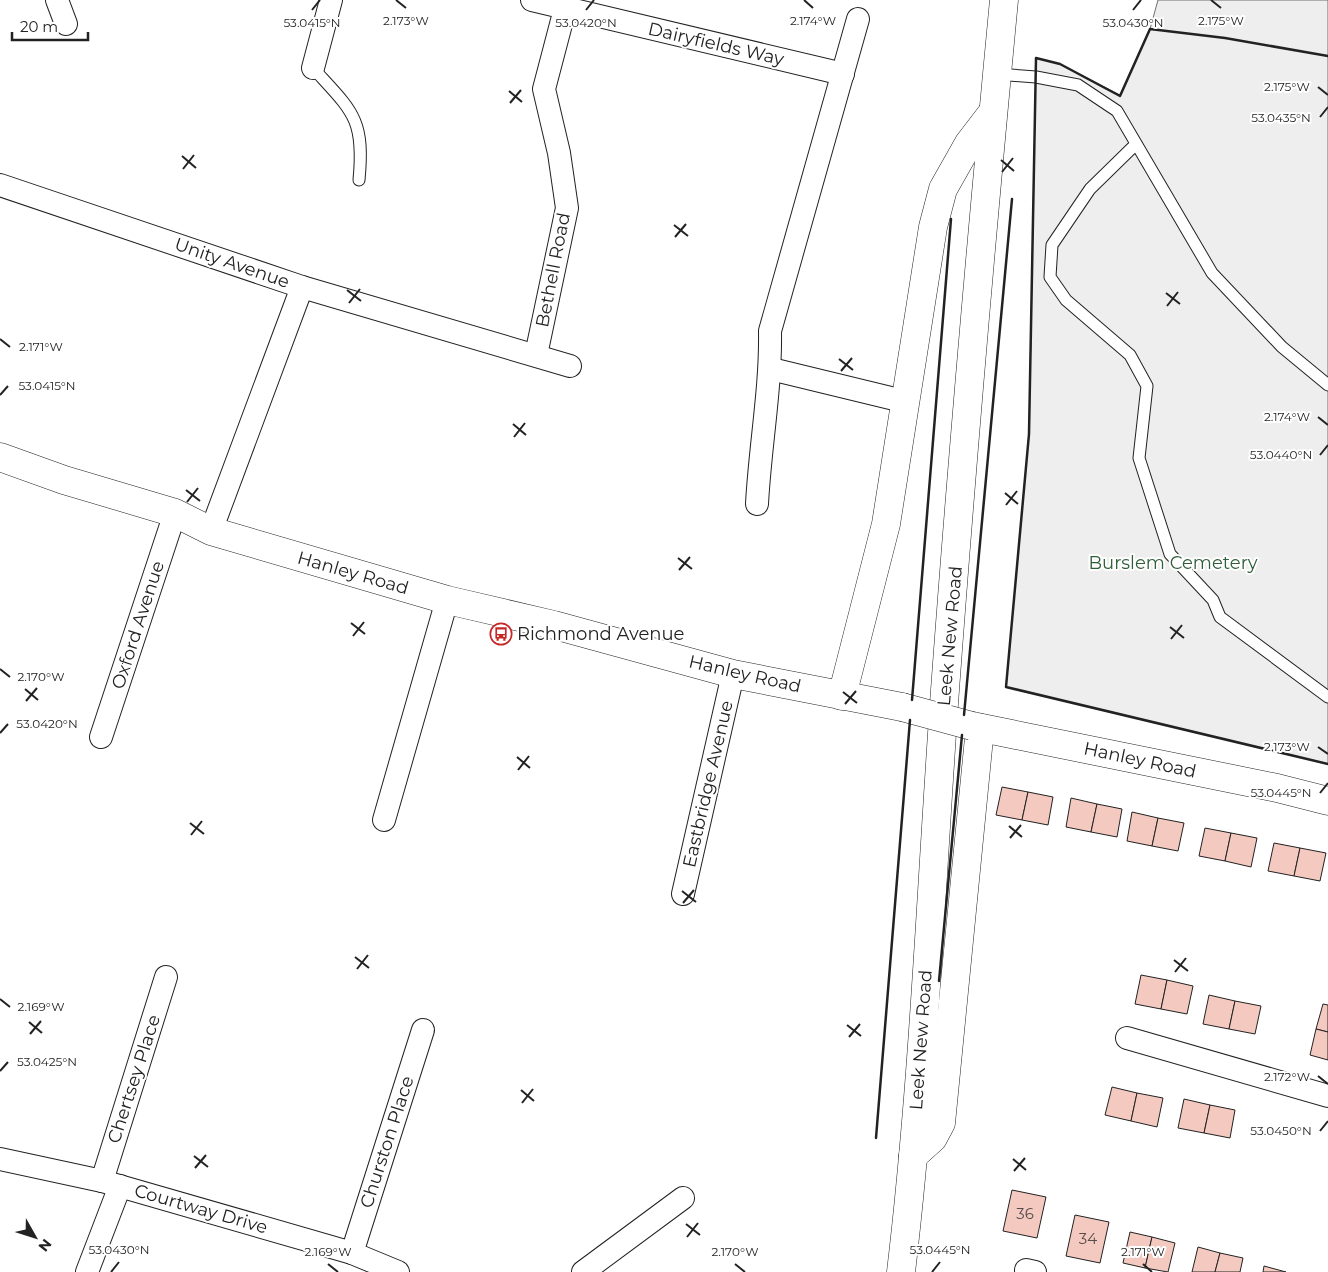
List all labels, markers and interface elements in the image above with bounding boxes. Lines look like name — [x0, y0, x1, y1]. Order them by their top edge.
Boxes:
scale bar — [12, 10, 89, 42]
text: 2.173°W — [383, 13, 429, 28]
text: 2.174°W — [790, 13, 836, 28]
text: 2.175°W — [1198, 13, 1244, 28]
text: 53.0415°N — [283, 15, 341, 30]
text: 53.0420°N — [555, 15, 617, 30]
text: 53.0430°N — [1102, 15, 1164, 30]
text: 20 m — [20, 17, 58, 36]
street label: Dairyfields Way — [646, 18, 786, 70]
text: 2.175°W — [1264, 79, 1310, 94]
text: 53.0435°N — [1251, 110, 1311, 125]
street label: Bethell Road — [531, 211, 575, 329]
street label: Unity Avenue — [172, 233, 293, 293]
text: 2.171°W — [19, 339, 63, 354]
text: 53.0415°N — [18, 378, 76, 393]
text: 2.174°W — [1264, 409, 1310, 424]
text: 53.0440°N — [1250, 447, 1312, 462]
street label: Hanley Road — [295, 547, 411, 599]
park label: Burslem Cemetery — [1088, 552, 1258, 574]
street label: Oxford Avenue — [107, 558, 169, 692]
street label: Leek New Road — [933, 565, 967, 707]
bus stop icon: Richmond Avenue — [489, 622, 513, 646]
place label: Richmond Avenue — [517, 623, 685, 645]
street label: Hanley Road — [687, 650, 803, 698]
text: 2.170°W — [17, 669, 65, 684]
street label: Eastbridge Avenue — [678, 698, 738, 870]
text: 53.0420°N — [16, 716, 78, 731]
street label: Hanley Road — [1082, 737, 1198, 783]
text: 2.173°W — [1264, 739, 1310, 754]
text: 53.0445°N — [1250, 785, 1312, 800]
street label: Leek New Road — [905, 969, 937, 1111]
text: 2.169°W — [18, 999, 65, 1014]
street label: Chertsey Place — [103, 1012, 165, 1146]
text: 53.0425°N — [17, 1054, 77, 1069]
text: 2.172°W — [1264, 1069, 1310, 1084]
street label: Churston Place — [355, 1073, 419, 1211]
text: 53.0450°N — [1250, 1123, 1312, 1138]
street label: Courtway Drive — [132, 1179, 270, 1239]
house number: 36 — [1016, 1204, 1034, 1223]
north arrow — [10, 1212, 60, 1262]
house number: 34 — [1079, 1229, 1097, 1248]
text: N — [35, 1235, 56, 1255]
text: 53.0430°N — [88, 1242, 150, 1257]
text: 53.0445°N — [909, 1242, 971, 1257]
text: 2.169°W — [305, 1244, 352, 1259]
text: 2.170°W — [711, 1244, 759, 1259]
text: 2.171°W — [1121, 1244, 1165, 1259]

